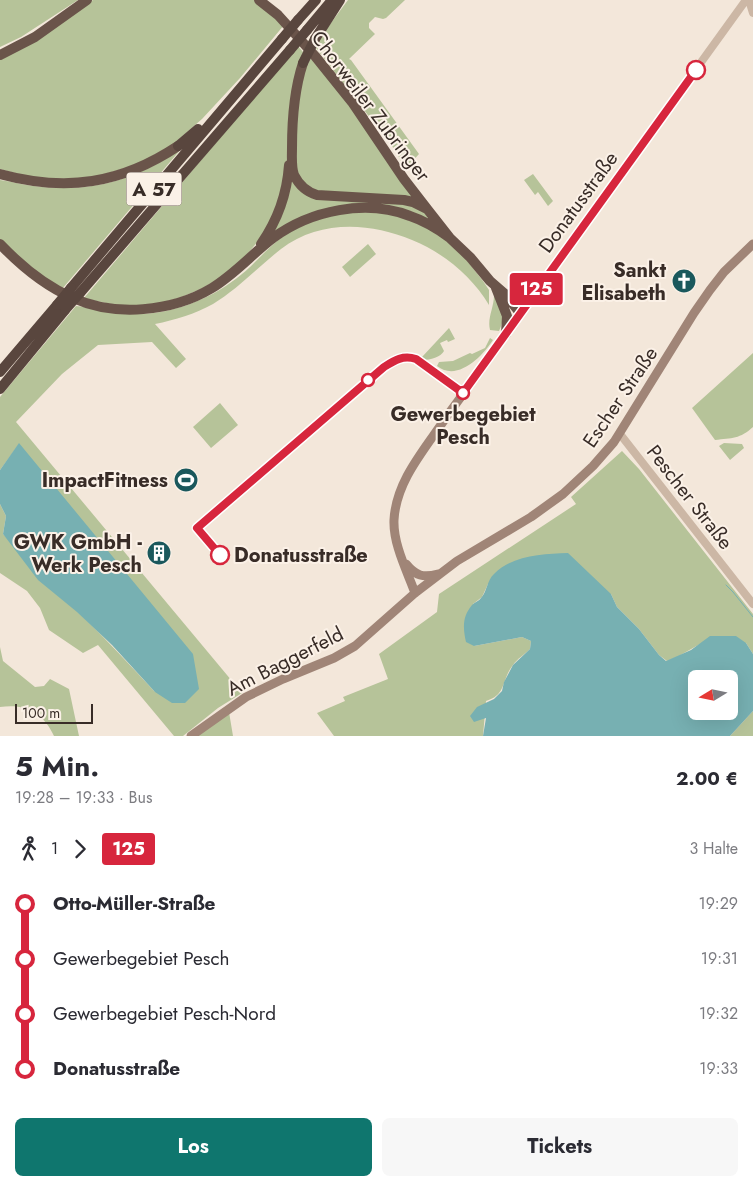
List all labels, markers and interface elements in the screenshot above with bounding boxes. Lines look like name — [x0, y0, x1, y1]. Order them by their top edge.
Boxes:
street label: Chorweiler Zubringer — [304, 25, 437, 188]
unlabelled marker — [686, 60, 706, 80]
street label: Donatusstraße — [532, 146, 625, 259]
road number: A 57 — [126, 172, 182, 205]
place label: Sankt Elisabeth — [582, 256, 667, 308]
church icon: Sankt Elisabeth — [671, 268, 697, 294]
line badge: 125 — [507, 273, 565, 305]
text: 125 — [520, 276, 552, 302]
street label: Escher Straße — [576, 341, 665, 454]
unlabelled marker — [361, 373, 375, 387]
marker: Gewerbegebiet Pesch — [456, 386, 470, 400]
place label: Gewerbegebiet Pesch — [390, 400, 536, 452]
street label: Pescher Straße — [639, 439, 740, 556]
place label: ImpactFitness — [42, 466, 168, 495]
sports icon: ImpactFitness — [173, 467, 199, 493]
place label: GWK GmbH - Werk Pesch — [14, 528, 143, 580]
building icon: GWK GmbH - Werk Pesch — [146, 540, 172, 566]
place label: Donatusstraße — [234, 541, 368, 570]
marker: Donatusstraße — [210, 545, 230, 565]
street label: Am Baggerfeld — [222, 620, 349, 703]
north arrow — [688, 670, 738, 720]
map controls — [688, 670, 738, 720]
scale bar — [15, 701, 92, 724]
text: 100 m — [22, 703, 60, 723]
text: 5 Min. — [15, 746, 99, 787]
text: 2.00 € — [676, 765, 738, 792]
text: 19:28 – 19:33 · Bus — [15, 786, 152, 809]
icon: walk — [15, 835, 43, 863]
icon: forward — [66, 835, 94, 863]
text: 125 — [112, 836, 145, 862]
text: 1 — [51, 837, 58, 860]
text: 3 Halte — [690, 837, 738, 860]
text: Otto-Müller-Straße — [53, 890, 215, 917]
text: 19:29 — [698, 892, 738, 915]
text: Gewerbegebiet Pesch — [53, 945, 230, 972]
text: 19:31 — [701, 947, 738, 970]
text: Gewerbegebiet Pesch-Nord — [53, 1000, 276, 1027]
text: 19:32 — [699, 1002, 738, 1025]
text: Donatusstraße — [53, 1055, 180, 1082]
text: 19:33 — [699, 1057, 738, 1080]
button: Los — [15, 1118, 372, 1176]
button: Tickets — [382, 1118, 738, 1176]

